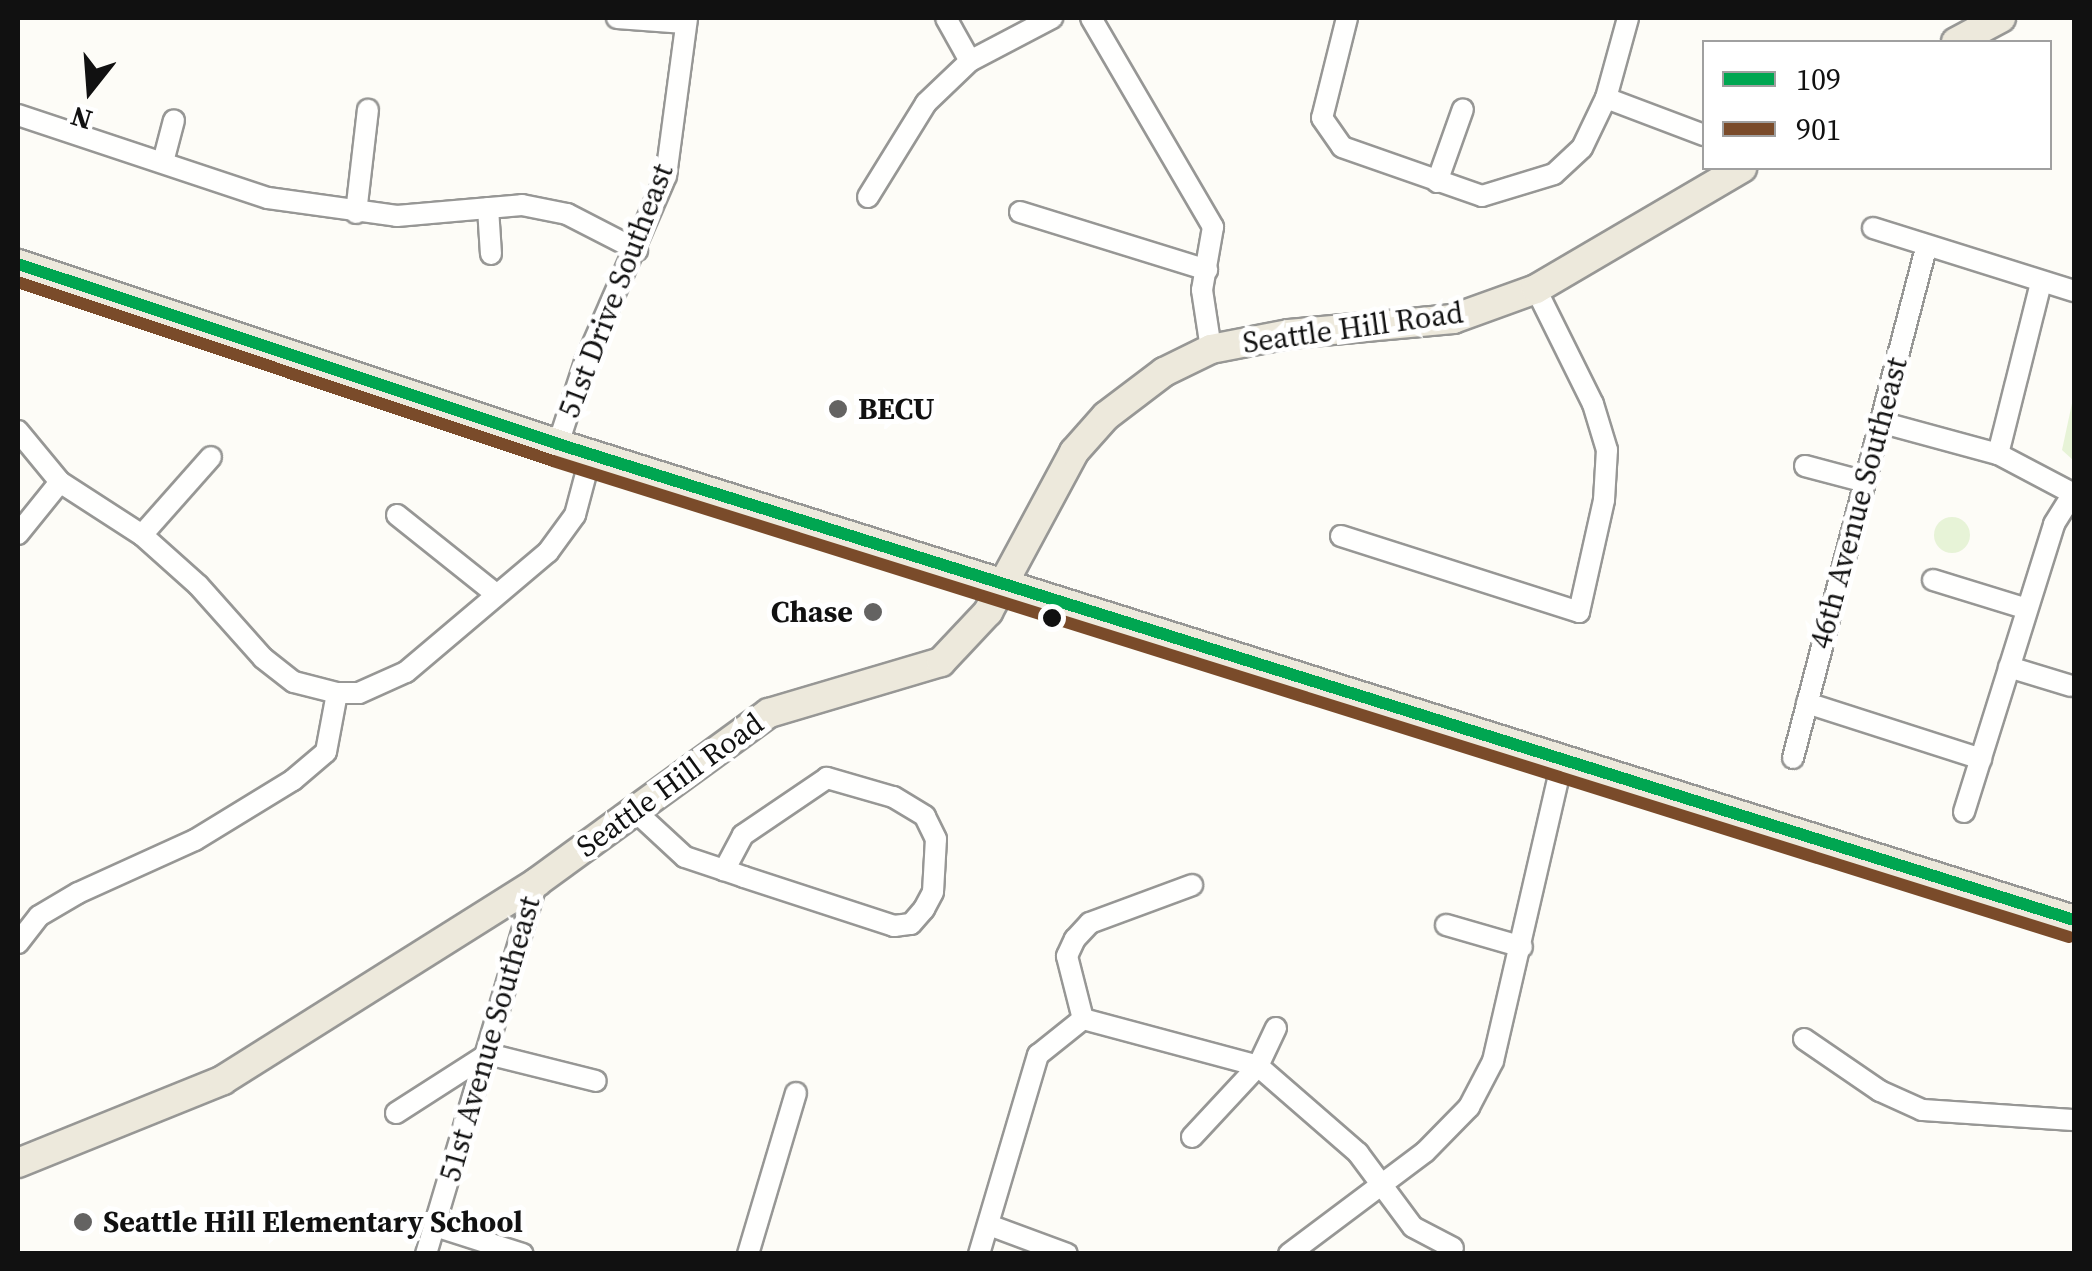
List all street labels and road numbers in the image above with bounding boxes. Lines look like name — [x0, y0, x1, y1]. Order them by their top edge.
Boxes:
street label: 51st Drive Southeast — [551, 159, 681, 423]
street label: Seattle Hill Road — [1241, 295, 1465, 361]
street label: 46th Avenue Southeast — [1803, 353, 1915, 653]
street label: Seattle Hill Road — [570, 705, 770, 865]
street label: 51st Avenue Southeast — [432, 892, 548, 1186]

